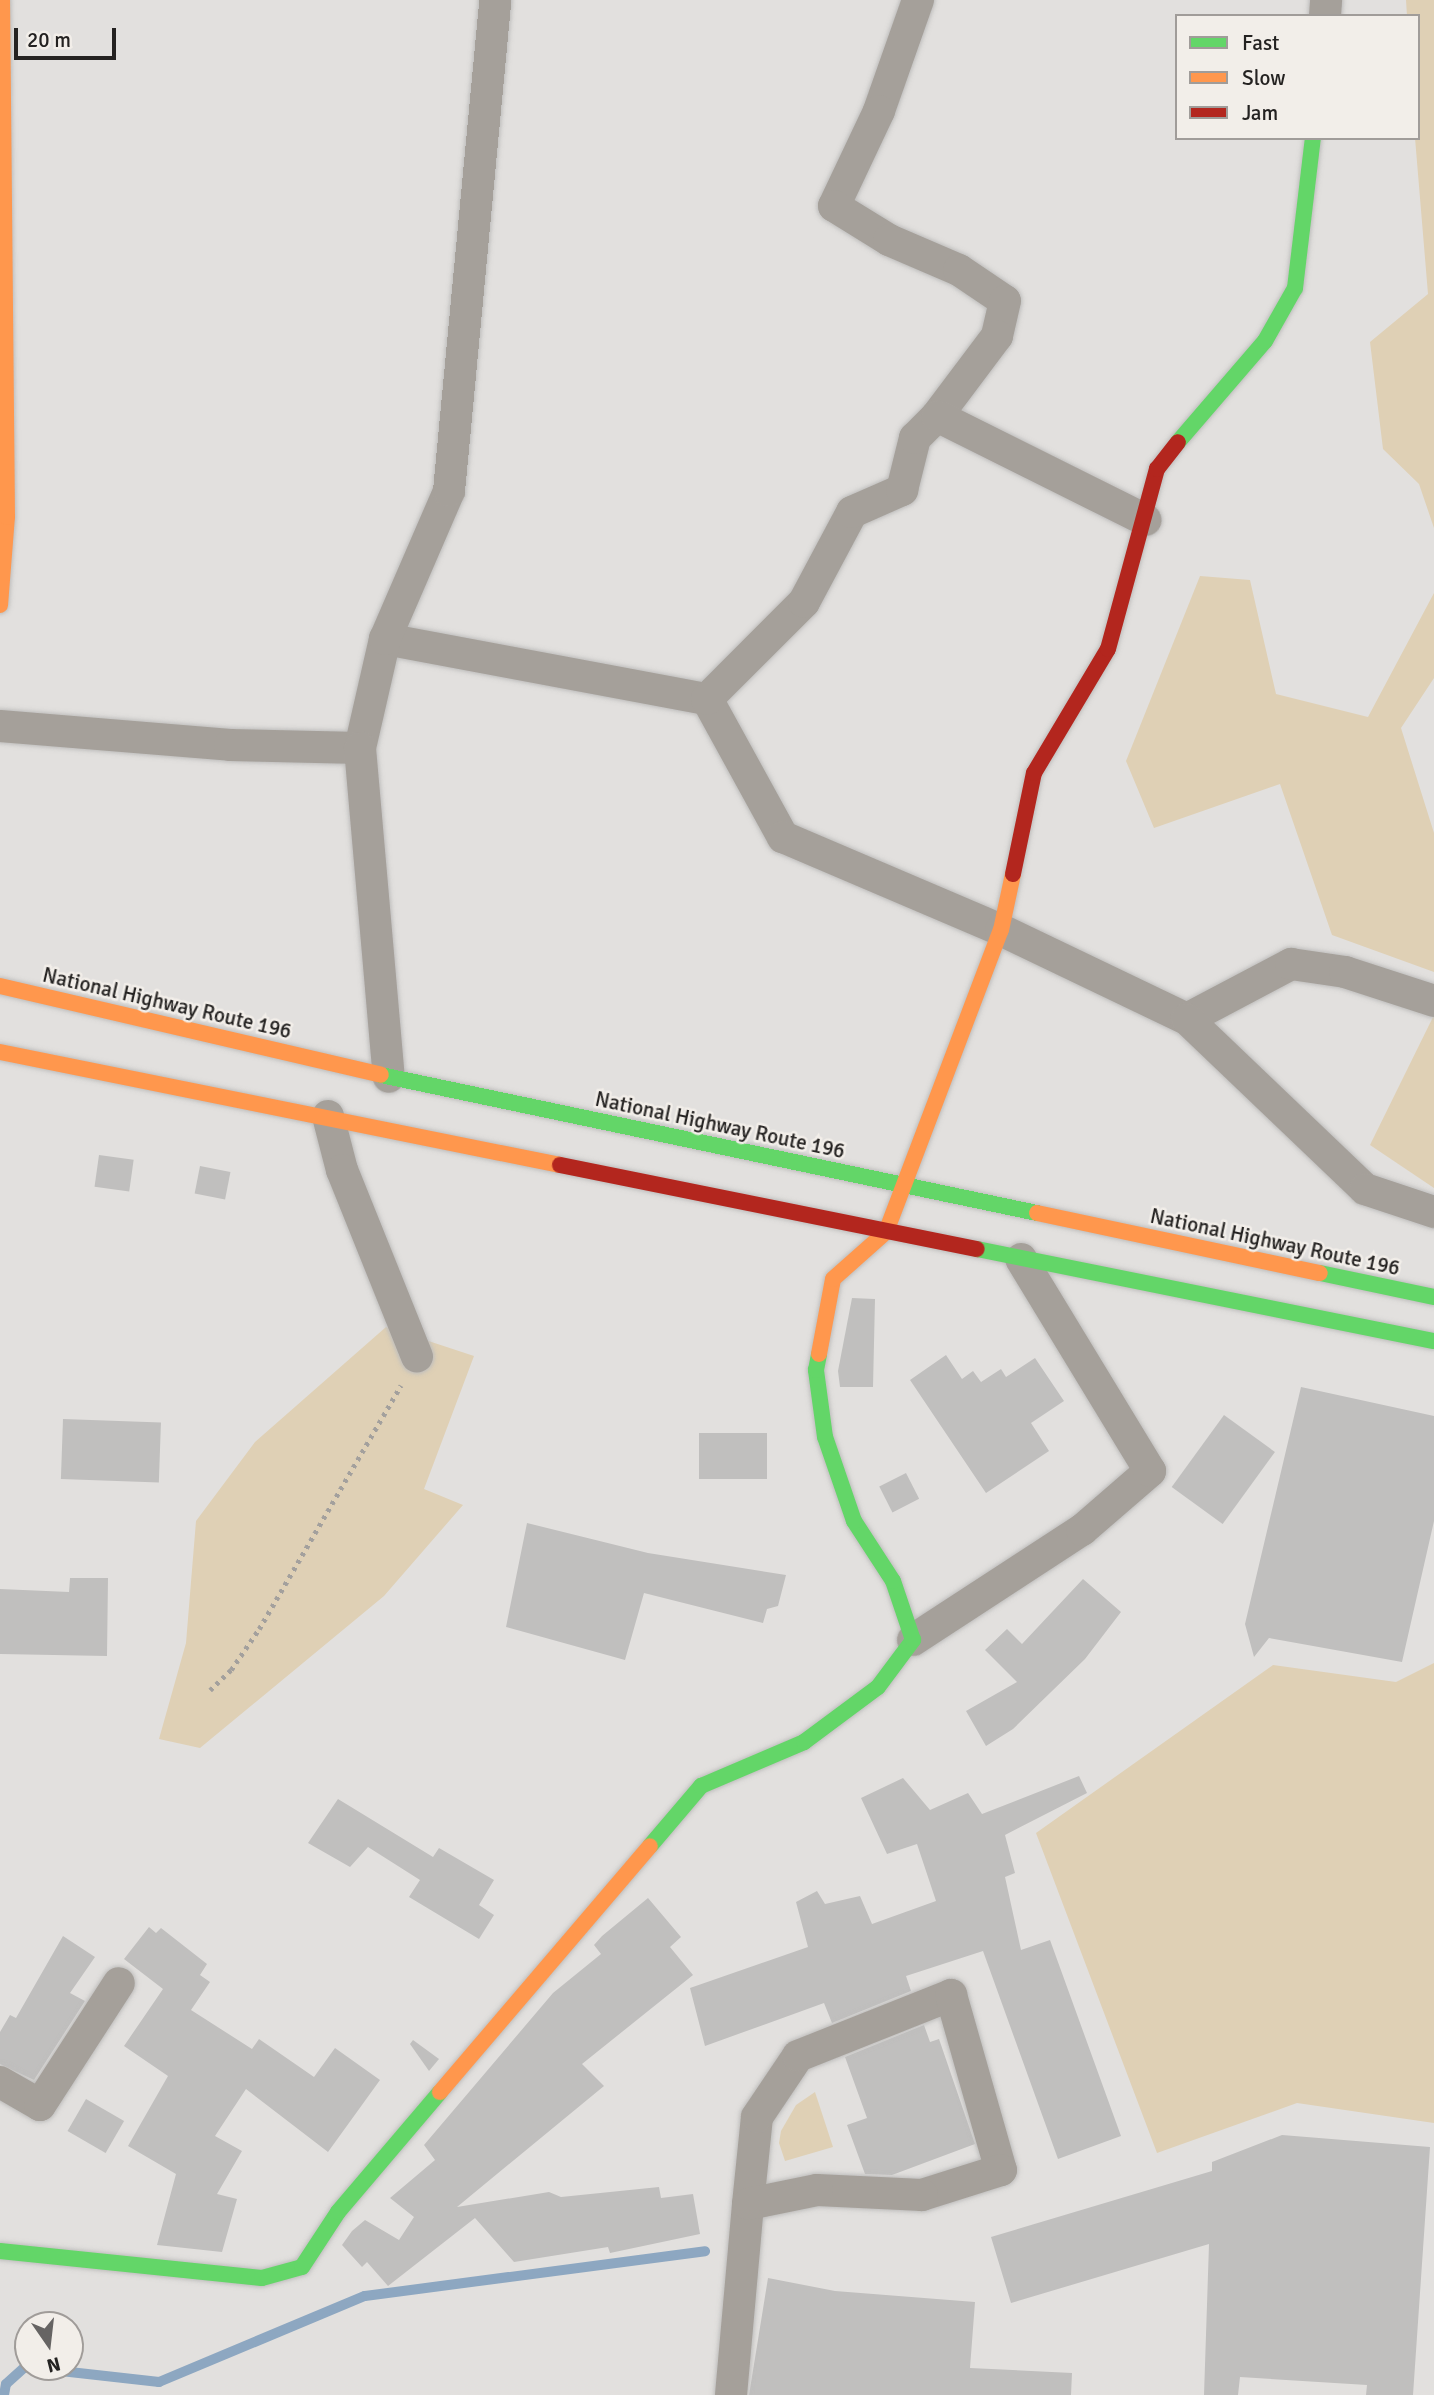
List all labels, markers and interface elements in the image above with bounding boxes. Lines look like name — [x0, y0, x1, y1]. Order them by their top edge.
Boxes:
scale bar — [18, 14, 119, 58]
legend — [1175, 14, 1420, 140]
text: 20 m — [27, 27, 71, 53]
text: Fast — [1242, 30, 1279, 56]
text: Slow — [1242, 65, 1286, 91]
text: Jam — [1242, 100, 1278, 126]
street label: National Highway Route 196 — [40, 962, 294, 1044]
street label: National Highway Route 196 — [593, 1086, 847, 1164]
street label: National Highway Route 196 — [1148, 1203, 1402, 1281]
north arrow — [14, 2311, 84, 2381]
text: N — [44, 2351, 63, 2378]

